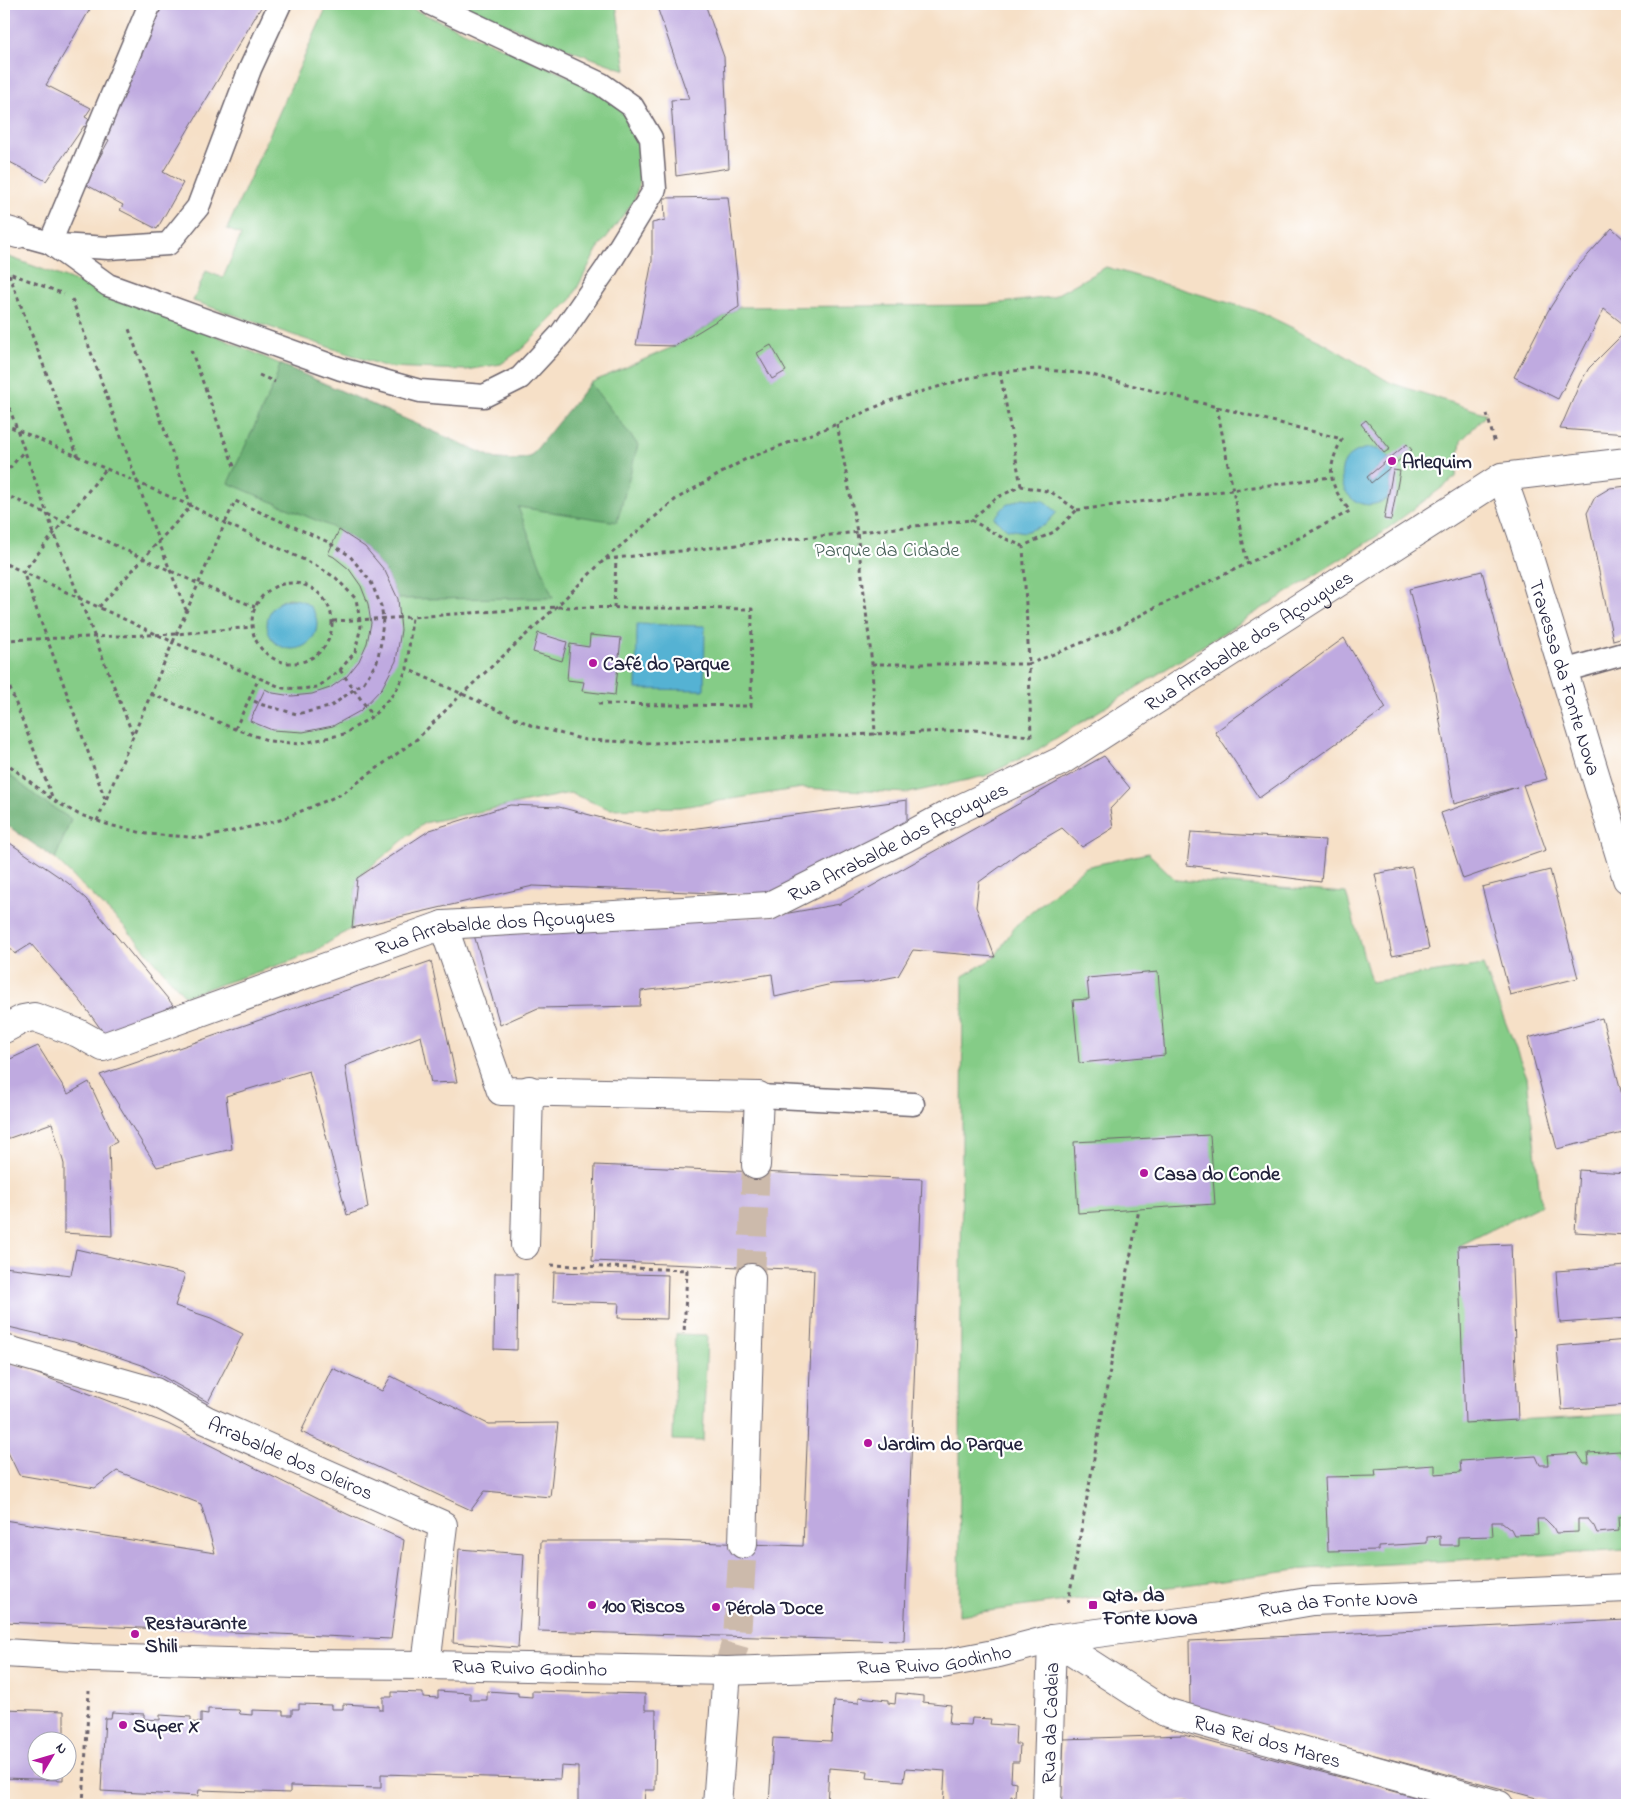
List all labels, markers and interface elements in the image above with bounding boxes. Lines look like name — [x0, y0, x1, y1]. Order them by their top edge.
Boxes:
place label: Arlequim — [1402, 449, 1472, 478]
marker: Arlequim — [1386, 455, 1398, 467]
park label: Parque da Cidade — [815, 537, 959, 566]
street label: Rua Arrabalde dos Açougues — [1140, 564, 1360, 720]
street label: Travessa da Fonte Nova — [1520, 576, 1607, 779]
place label: Café do Parque — [603, 651, 731, 680]
marker: Café do Parque — [587, 657, 599, 669]
street label: Rua Arrabalde dos Açougues — [784, 776, 1014, 911]
street label: Rua Arrabalde dos Açougues — [372, 903, 616, 965]
place label: Casa do Conde — [1154, 1161, 1281, 1190]
marker: Casa do Conde — [1138, 1167, 1150, 1179]
street label: Arrabalde dos Oleiros — [202, 1411, 377, 1509]
place label: Jardim do Parque — [878, 1431, 1024, 1460]
marker: Jardim do Parque — [862, 1437, 874, 1449]
place label: Qta. da Fonte Nova — [1102, 1582, 1198, 1634]
street label: Rua da Fonte Nova — [1257, 1585, 1419, 1627]
place label: 100 Riscos — [602, 1593, 685, 1622]
place label: Pérola Doce — [726, 1595, 824, 1624]
marker: 100 Riscos — [586, 1599, 598, 1611]
marker: Qta. da Fonte Nova — [1087, 1599, 1099, 1611]
marker: Pérola Doce — [710, 1601, 722, 1613]
place label: Restaurante Shili — [145, 1610, 248, 1662]
marker: Restaurante Shili — [129, 1628, 141, 1640]
street label: Rua Ruivo Godinho — [857, 1638, 1015, 1684]
street label: Rua Ruivo Godinho — [452, 1654, 607, 1686]
street label: Rua da Cadeia — [1036, 1662, 1068, 1784]
street label: Rua Rei dos Mares — [1190, 1709, 1344, 1777]
place label: Super X — [133, 1713, 200, 1742]
marker: Super X — [117, 1719, 129, 1731]
north arrow — [28, 1732, 78, 1782]
text: N — [50, 1739, 72, 1759]

